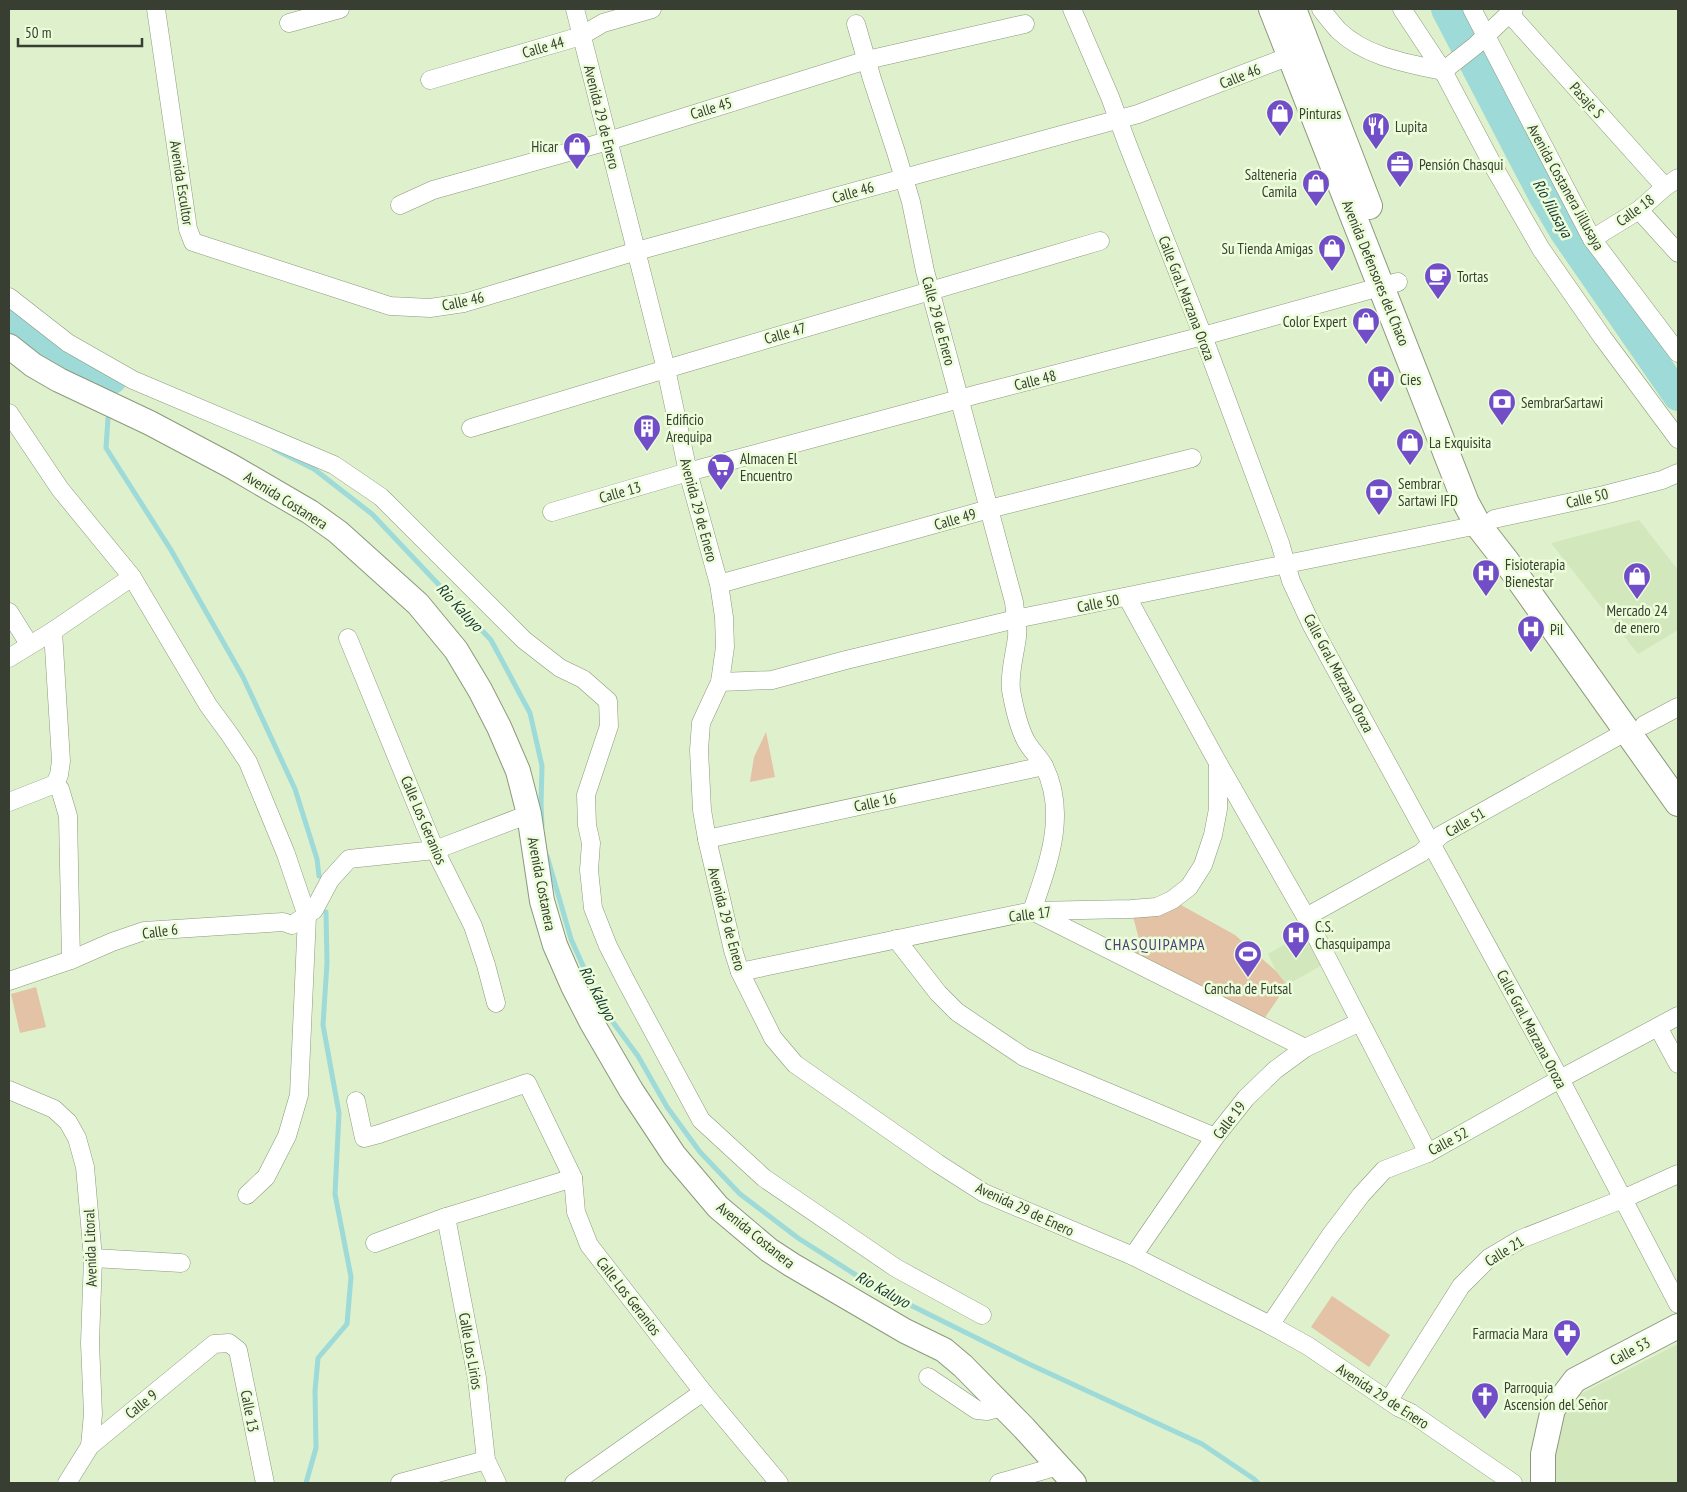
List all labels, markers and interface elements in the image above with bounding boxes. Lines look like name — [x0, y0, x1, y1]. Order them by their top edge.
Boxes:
scale bar — [18, 15, 141, 47]
text: 50 m — [25, 23, 51, 42]
street label: Calle 44 — [520, 32, 566, 62]
street label: Calle 46 — [1217, 59, 1264, 93]
street label: Avenida 29 de Enero — [580, 63, 624, 171]
street label: Pasaje S — [1566, 78, 1608, 122]
street label: Calle 45 — [688, 93, 734, 123]
shop icon: Pinturas — [1265, 98, 1295, 137]
place label: Pinturas — [1299, 104, 1341, 123]
restaurant icon: Lupita — [1361, 111, 1391, 150]
place label: Lupita — [1395, 117, 1427, 136]
street label: Avenida Costanera Jillusaya — [1523, 121, 1609, 253]
shop icon: Hicar — [562, 131, 592, 170]
place label: Hicar — [531, 137, 559, 156]
street label: Avenida Escultor — [166, 139, 198, 228]
office icon: Pensión Chasqui — [1385, 149, 1415, 188]
place label: Pensión Chasqui — [1419, 155, 1503, 174]
place label: Salteneria Camila — [1245, 165, 1297, 201]
shop icon: Salteneria Camila — [1301, 168, 1331, 207]
water label: Río Jilusaya — [1529, 175, 1578, 242]
street label: Calle 46 — [830, 177, 876, 207]
street label: Calle 18 — [1612, 190, 1658, 230]
street label: Avenida Defensores del Chaco — [1338, 197, 1414, 349]
street label: Calle Gral. Marzana Oroza — [1155, 233, 1219, 363]
shop icon: Su Tienda Amigas — [1317, 233, 1347, 272]
place label: Su Tienda Amigas — [1222, 239, 1313, 258]
cafe icon: Tortas — [1423, 261, 1453, 300]
place label: Tortas — [1457, 267, 1488, 286]
street label: Calle 29 de Enero — [918, 274, 960, 368]
street label: Calle 46 — [440, 287, 486, 315]
shop icon: Color Expert — [1351, 306, 1381, 345]
place label: Color Expert — [1283, 312, 1347, 331]
street label: Calle 47 — [762, 318, 808, 348]
hospital icon: Cies — [1366, 364, 1396, 403]
street label: Calle 48 — [1012, 366, 1058, 394]
place label: Cies — [1400, 370, 1421, 389]
bank icon: SembrarSartawi — [1487, 387, 1517, 426]
place label: SembrarSartawi — [1521, 393, 1603, 412]
place label: Edificio Arequipa — [666, 410, 712, 446]
building icon: Edificio Arequipa — [632, 413, 662, 452]
shop icon: La Exquisita — [1395, 427, 1425, 466]
place label: La Exquisita — [1429, 433, 1491, 452]
place label: Almacen El Encuentro — [740, 449, 798, 485]
supermarket icon: Almacen El Encuentro — [706, 452, 736, 491]
street label: Avenida 29 de Enero — [676, 456, 722, 564]
street label: Avenida Costanera — [241, 467, 331, 533]
place label: Sembrar Sartawi IFD — [1398, 474, 1458, 510]
street label: Calle 13 — [597, 477, 643, 507]
bank icon: Sembrar Sartawi IFD — [1364, 477, 1394, 516]
street label: Calle 50 — [1564, 484, 1610, 512]
street label: Calle 49 — [932, 504, 978, 534]
place label: Fisioterapia Bienestar — [1505, 555, 1565, 591]
hospital icon: Fisioterapia Bienestar — [1471, 558, 1501, 597]
shop icon: Mercado 24 de enero — [1622, 561, 1652, 600]
water label: Rio Kaluyo — [433, 579, 488, 636]
street label: Calle 50 — [1075, 590, 1121, 616]
place label: Mercado 24 de enero — [1607, 601, 1668, 637]
street label: Calle Gral. Marzana Oroza — [1300, 610, 1378, 736]
hospital icon: Pil — [1516, 614, 1546, 653]
place label: Pil — [1550, 620, 1564, 639]
street label: Calle Los Geranios — [397, 773, 451, 867]
street label: Calle 16 — [852, 788, 898, 816]
street label: Calle 51 — [1442, 803, 1488, 841]
street label: Avenida Costanera — [524, 835, 560, 933]
street label: Avenida 29 de Enero — [704, 865, 750, 973]
street label: Calle 17 — [1008, 902, 1052, 926]
place label: C.S. Chasquipampa — [1315, 917, 1391, 953]
street label: Calle 6 — [141, 919, 179, 943]
hospital icon: C.S. Chasquipampa — [1281, 920, 1311, 959]
district label: CHASQUIPAMPA — [1104, 934, 1206, 954]
sports icon: Cancha de Futsal — [1233, 939, 1263, 978]
water label: Rio Kaluyo — [575, 962, 621, 1025]
street label: Calle Gral. Marzana Oroza — [1493, 966, 1571, 1092]
place label: Cancha de Futsal — [1204, 979, 1292, 998]
street label: Calle 19 — [1209, 1097, 1249, 1143]
street label: Calle 52 — [1425, 1123, 1471, 1159]
street label: Avenida 29 de Enero — [973, 1178, 1077, 1240]
street label: Avenida Costanera — [713, 1198, 799, 1272]
street label: Avenida Litoral — [79, 1208, 101, 1287]
street label: Calle 21 — [1481, 1232, 1527, 1270]
street label: Calle Los Geranios — [592, 1253, 666, 1339]
water label: Rio Kaluyo — [852, 1266, 915, 1313]
street label: Calle Los Lirios — [455, 1311, 487, 1391]
pharmacy icon: Farmacia Mara — [1552, 1318, 1582, 1357]
place label: Farmacia Mara — [1472, 1324, 1548, 1343]
street label: Calle 53 — [1607, 1333, 1653, 1369]
street label: Avenida 29 de Enero — [1333, 1359, 1433, 1433]
place label: Parroquia Ascension del Señor — [1504, 1378, 1609, 1414]
church icon: Parroquia Ascension del Señor — [1470, 1381, 1500, 1420]
street label: Calle 9 — [121, 1385, 161, 1423]
street label: Calle 13 — [237, 1388, 263, 1434]

